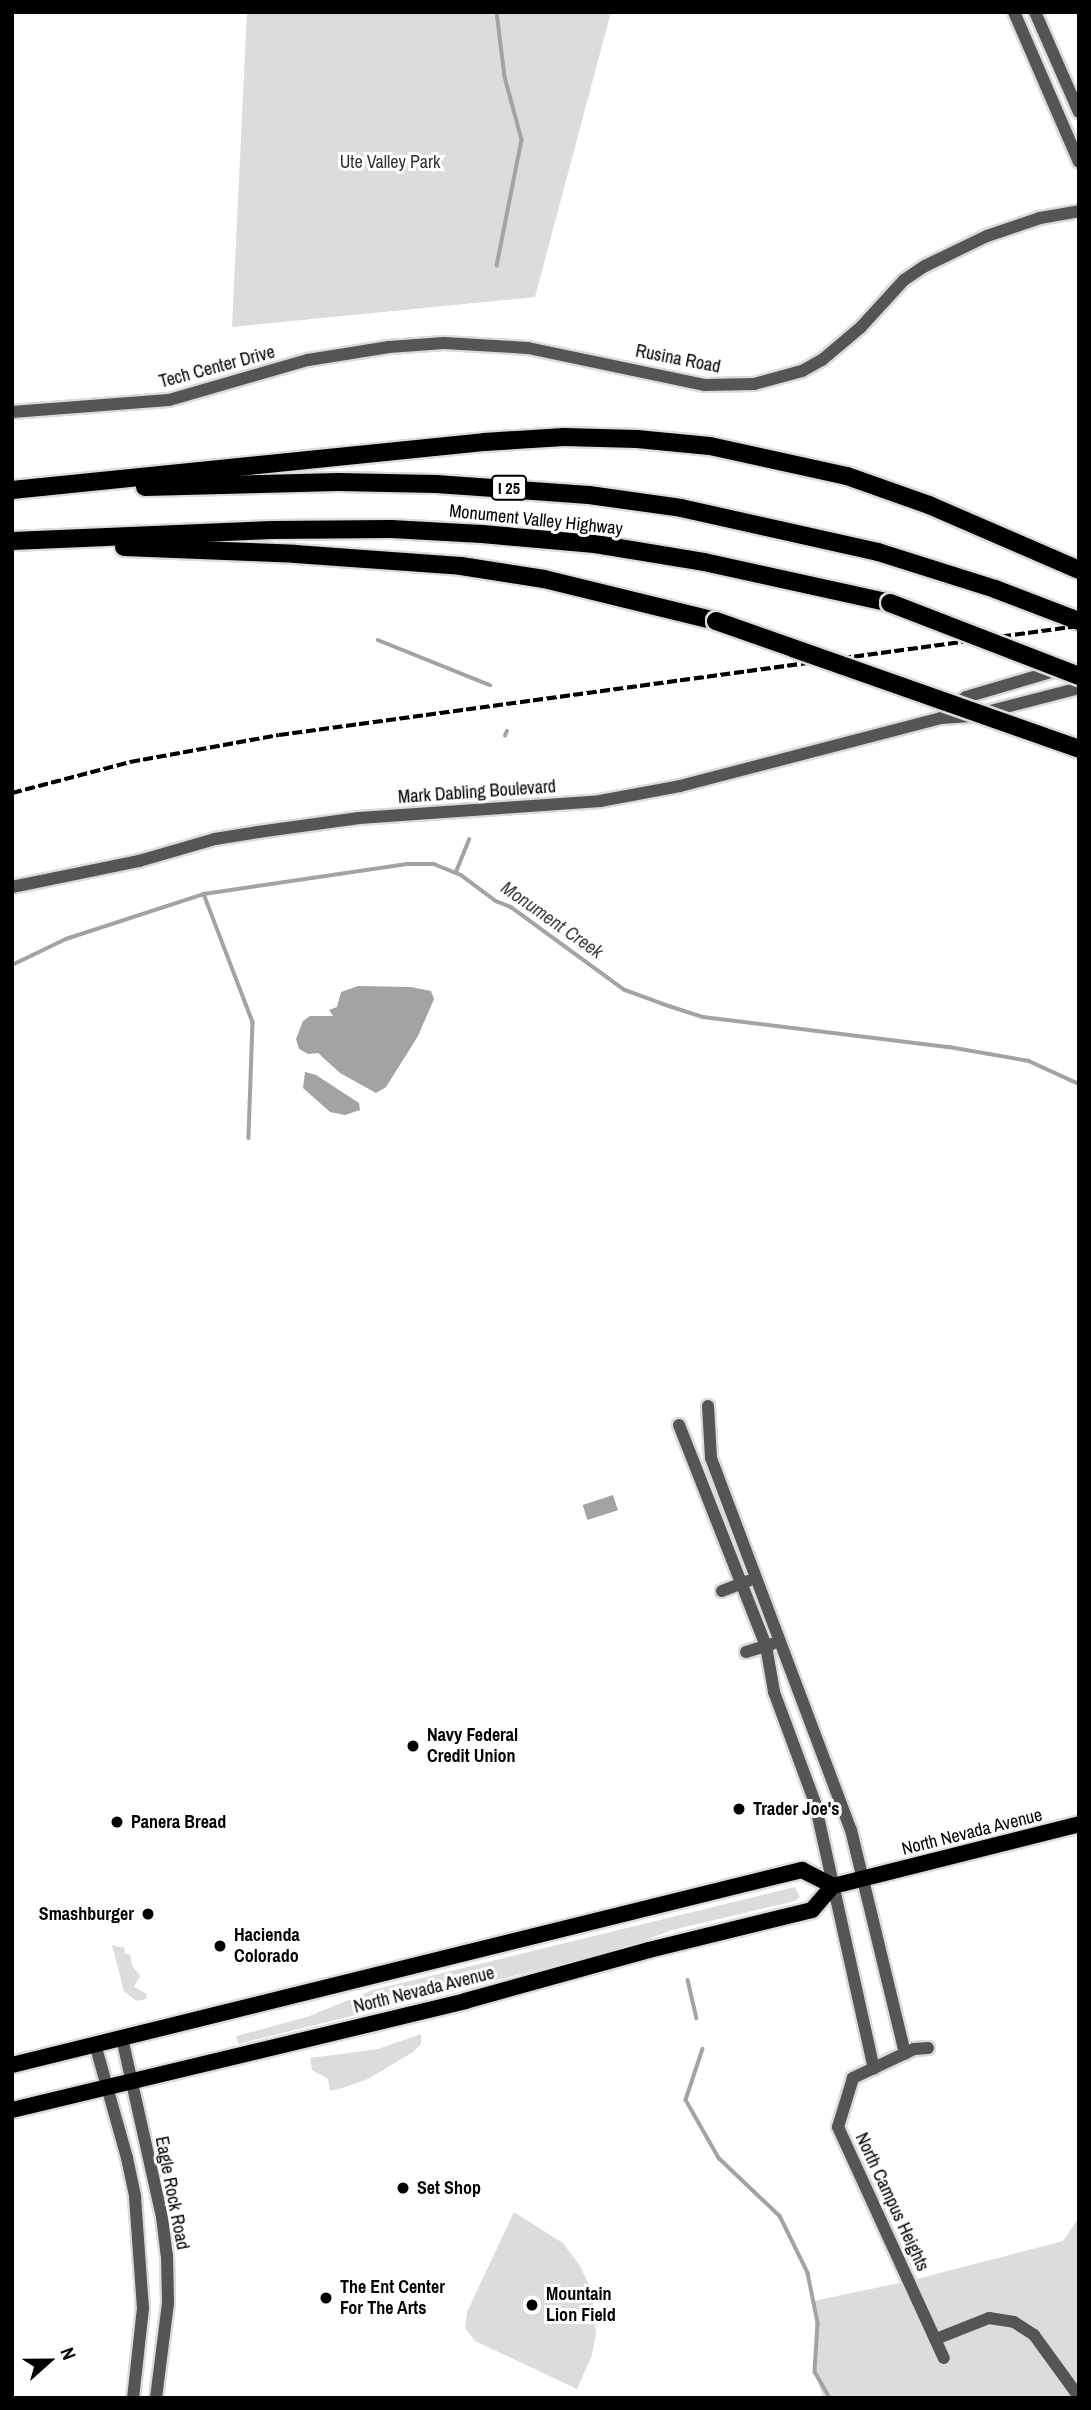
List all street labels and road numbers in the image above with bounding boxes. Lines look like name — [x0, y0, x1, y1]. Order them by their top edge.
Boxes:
street label: Rusina Road — [634, 340, 722, 378]
street label: Tech Center Drive — [157, 341, 277, 393]
road number: I 25 — [490, 475, 528, 500]
street label: Monument Valley Highway — [448, 500, 624, 540]
street label: Mark Dabling Boulevard — [397, 776, 557, 808]
street label: North Nevada Avenue — [899, 1804, 1045, 1860]
street label: North Nevada Avenue — [351, 1962, 497, 2018]
street label: North Campus Heights — [850, 2129, 934, 2275]
street label: Eagle Rock Road — [150, 2135, 194, 2251]

